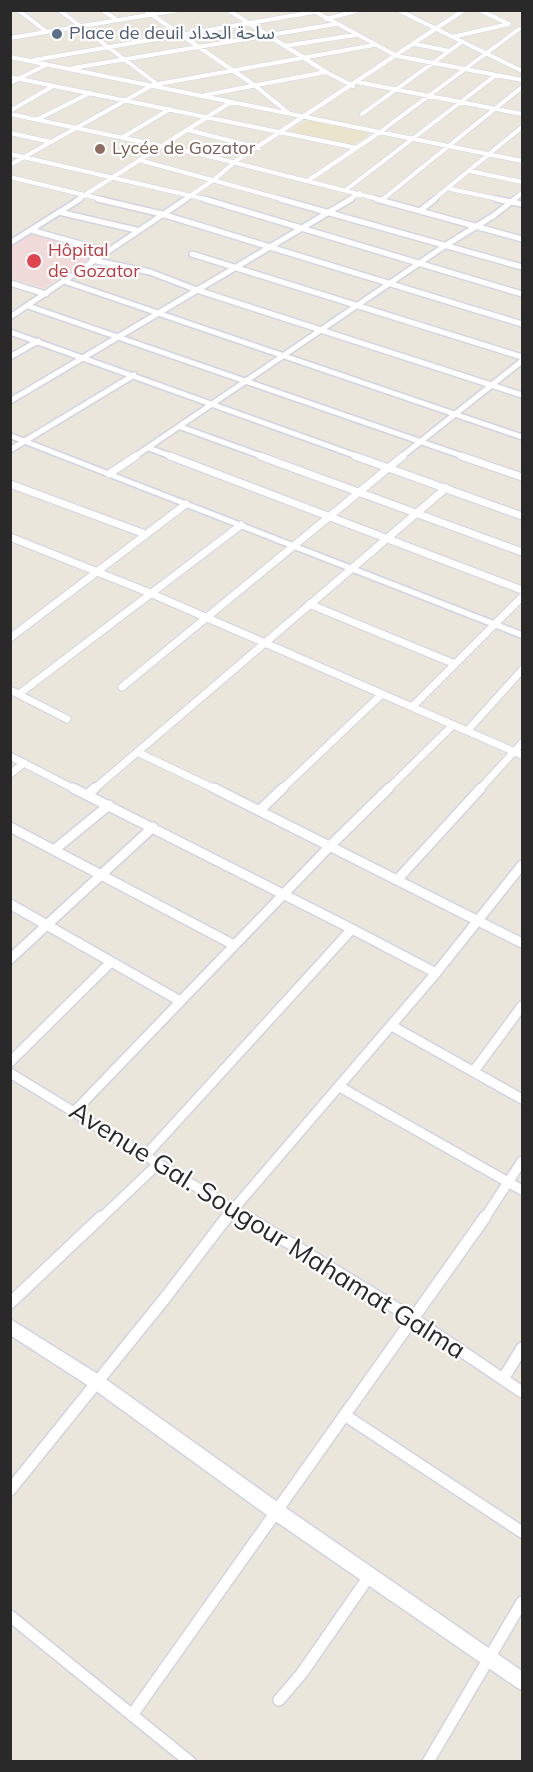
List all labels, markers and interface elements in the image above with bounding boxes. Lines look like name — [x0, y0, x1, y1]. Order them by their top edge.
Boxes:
place label: Place de deuil ساحة الحداد — [69, 23, 275, 45]
marker: Place de deuil ساحة الحداد — [50, 27, 64, 41]
place label: Lycée de Gozator — [112, 138, 255, 160]
marker: Lycée de Gozator — [93, 142, 107, 156]
place label: Hôpital de Gozator — [48, 240, 140, 282]
marker: Hôpital de Gozator — [25, 252, 43, 270]
street label: Avenue Gal. Sougour Mahamat Galma — [63, 1096, 471, 1366]

